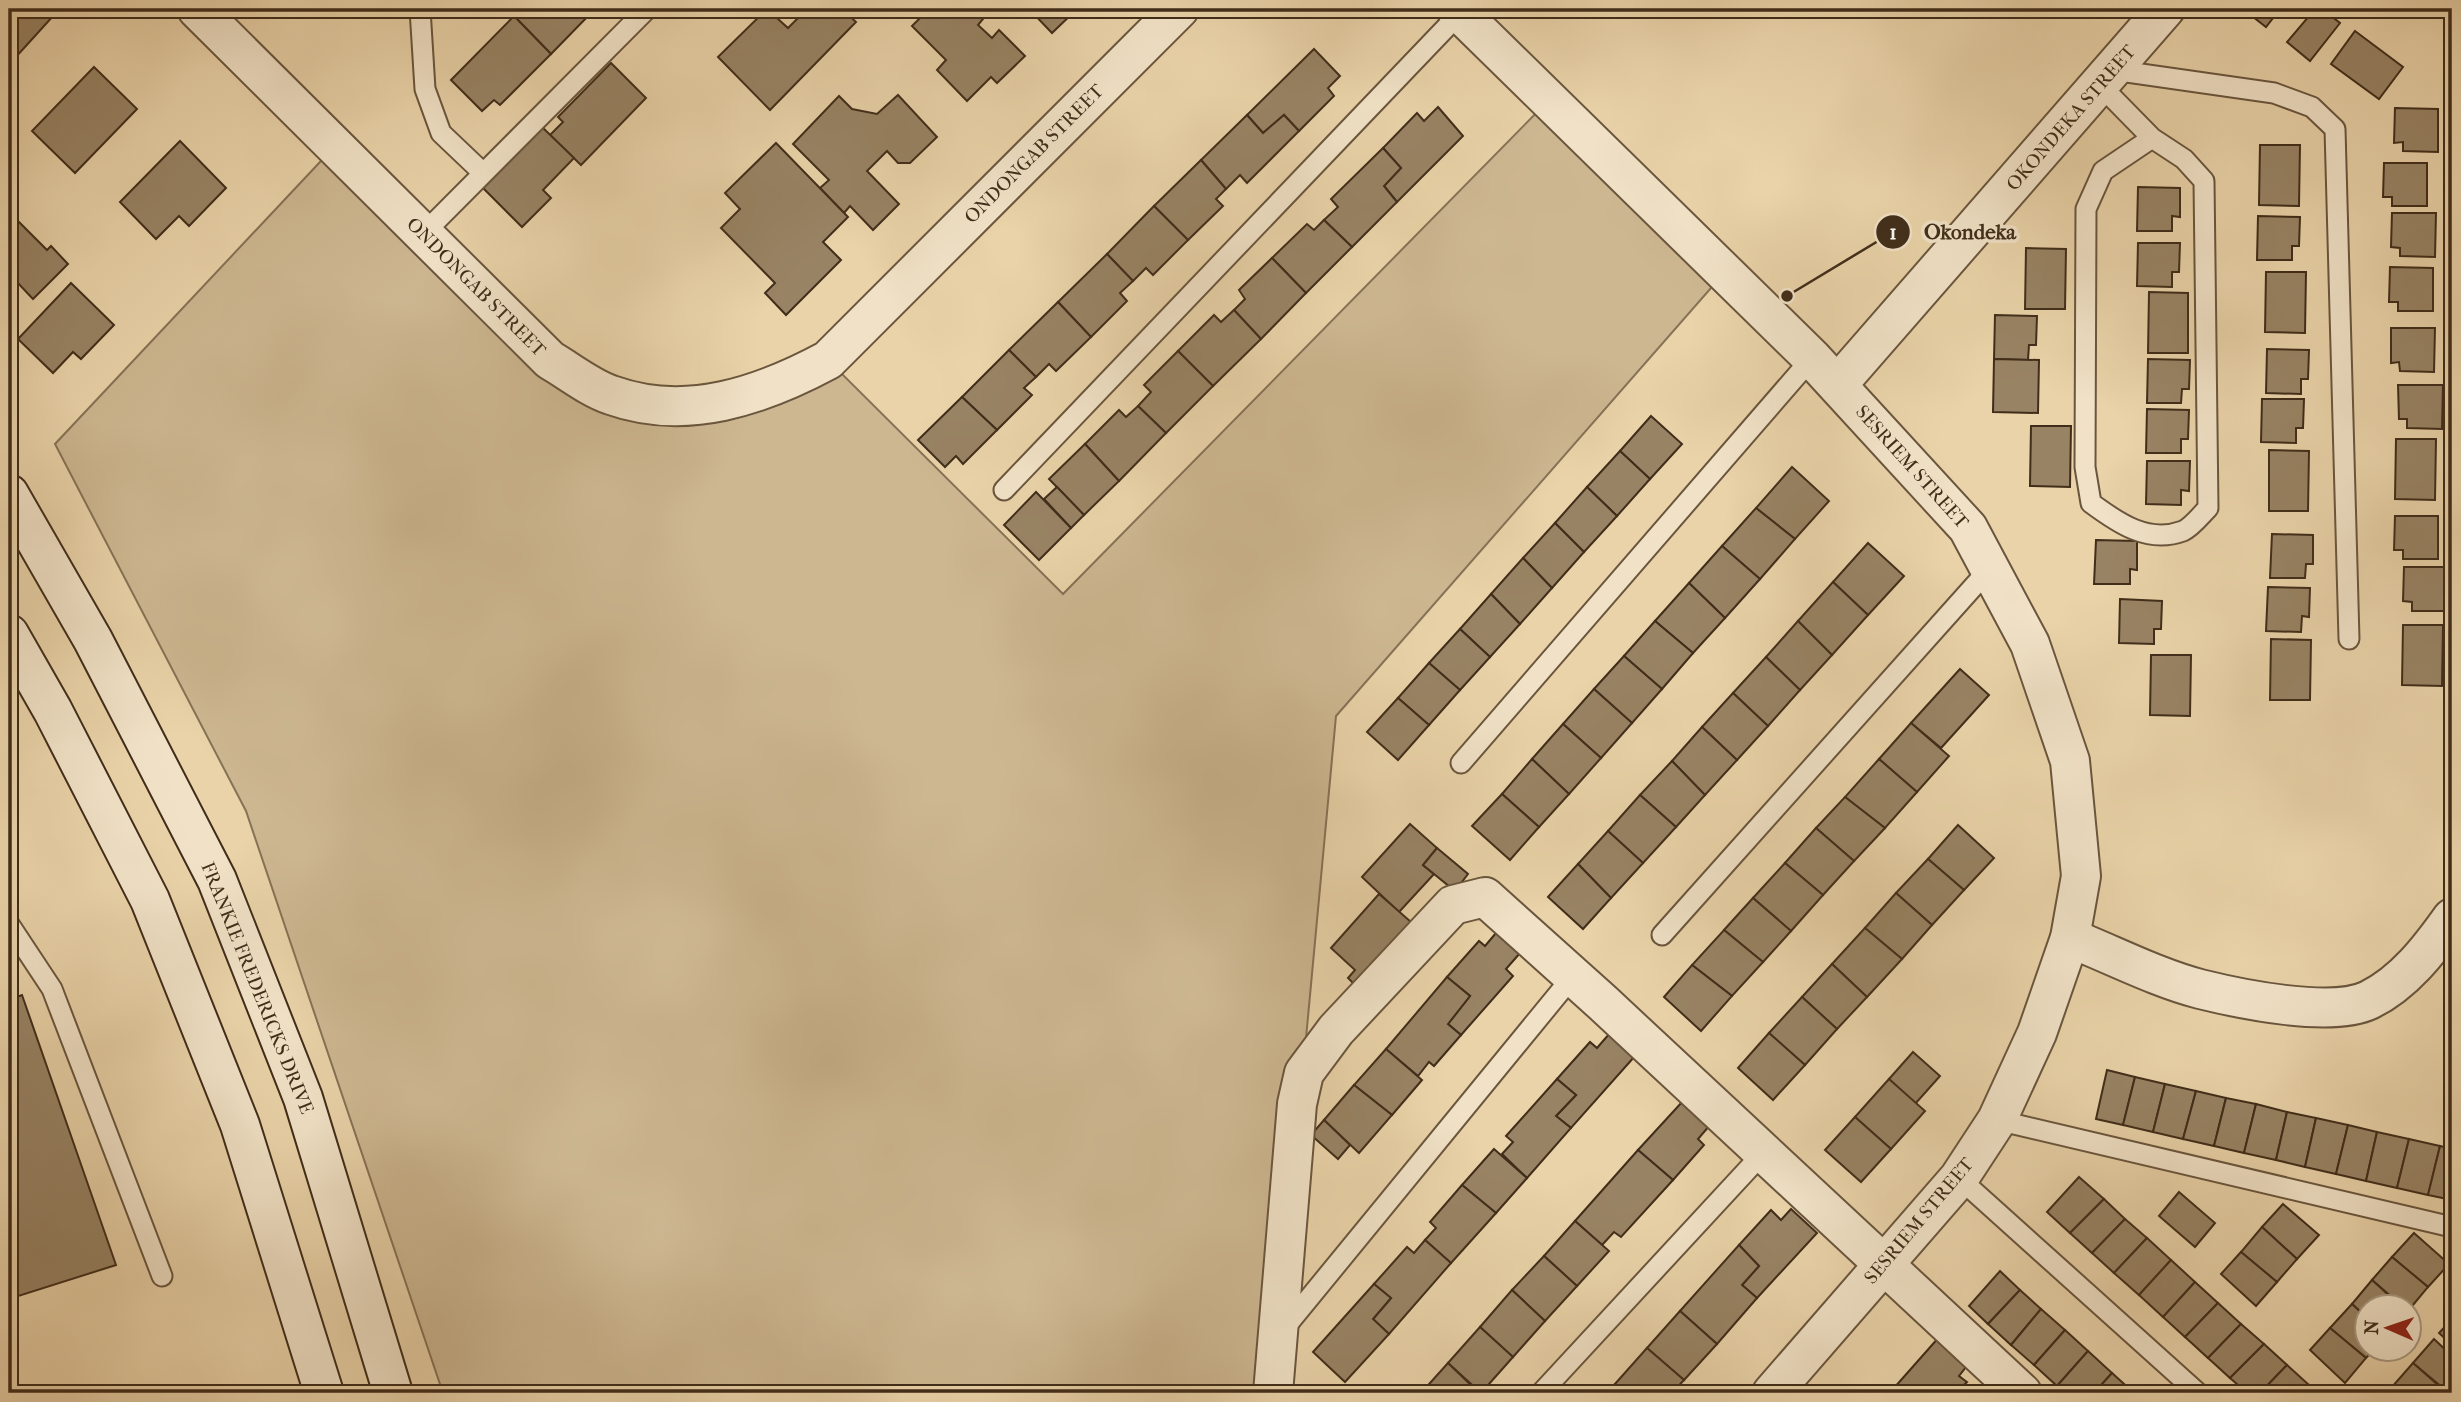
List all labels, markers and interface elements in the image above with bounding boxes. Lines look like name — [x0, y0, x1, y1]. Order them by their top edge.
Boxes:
street label: OKONDEKA STREET — [2002, 41, 2140, 195]
street label: ONDONGAB STREET — [960, 80, 1108, 228]
callout: Okondeka — [1875, 211, 2030, 253]
street label: ONDONGAB STREET — [402, 213, 550, 361]
text: 1 — [1889, 220, 1897, 244]
text: Okondeka — [1924, 220, 2017, 244]
street label: SESRIEM STREET — [1851, 401, 1973, 533]
street label: FRANKIE FREDERICKS DRIVE — [196, 859, 318, 1118]
street label: SESRIEM STREET — [1860, 1153, 1978, 1289]
north arrow — [2352, 1294, 2422, 1364]
text: N — [2361, 1319, 2383, 1335]

